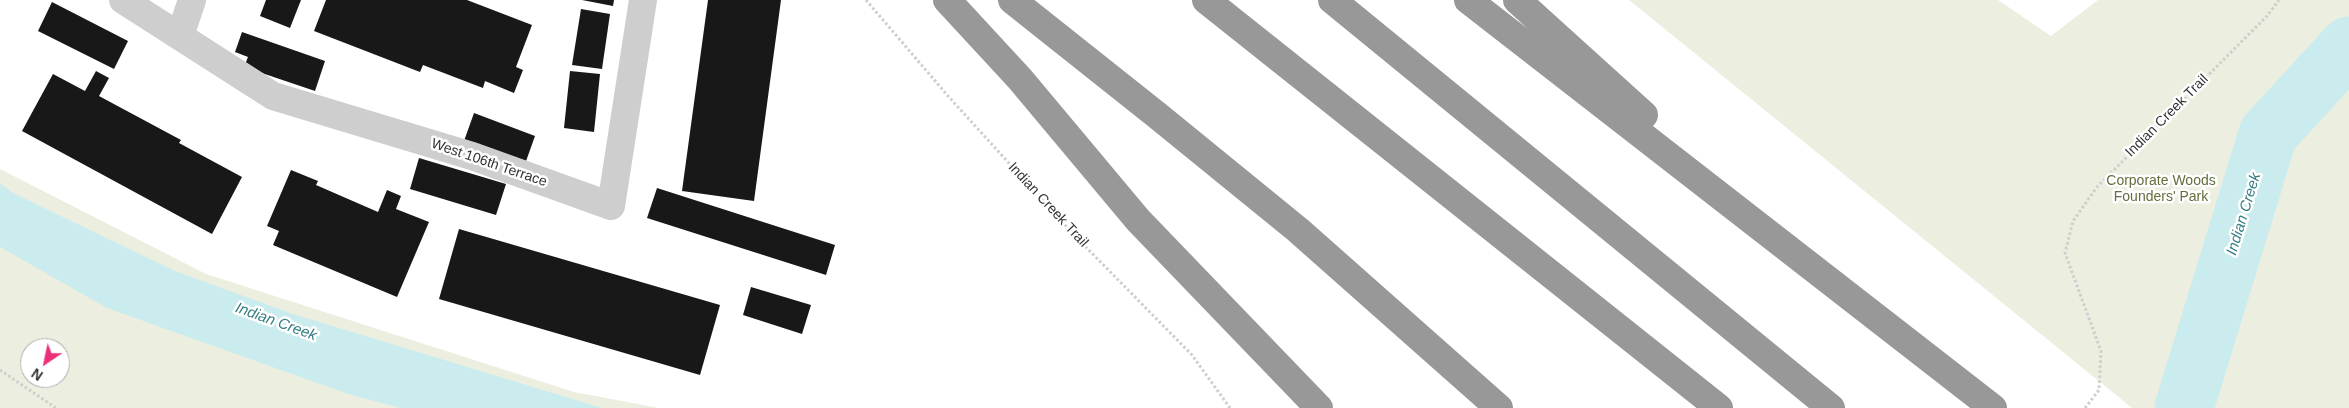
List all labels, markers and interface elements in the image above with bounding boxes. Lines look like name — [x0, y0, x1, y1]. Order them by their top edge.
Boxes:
street label: Indian Creek Trail — [2122, 71, 2212, 161]
street label: West 106th Terrace — [429, 135, 549, 191]
street label: Indian Creek Trail — [1004, 159, 1092, 251]
water label: Indian Creek — [2223, 171, 2265, 257]
park label: Corporate Woods Founders' Park — [2106, 173, 2216, 206]
water label: Indian Creek — [233, 299, 319, 345]
north arrow — [20, 338, 70, 388]
text: N — [29, 365, 46, 384]

